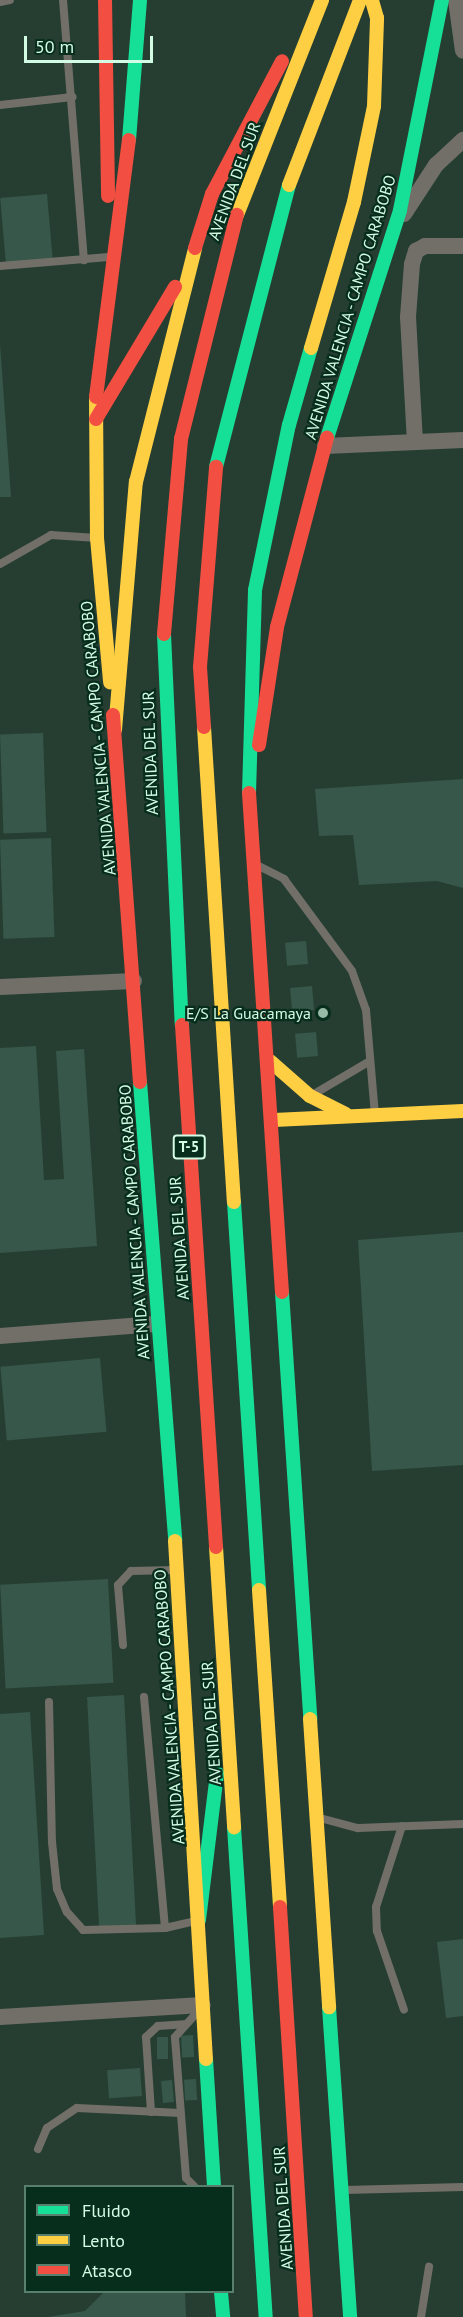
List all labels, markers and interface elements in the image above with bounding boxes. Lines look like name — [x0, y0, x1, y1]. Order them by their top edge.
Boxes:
scale bar — [27, 24, 156, 62]
text: 50 m — [35, 35, 74, 58]
street label: AVENIDA DEL SUR — [204, 119, 264, 243]
street label: AVENIDA VALENCIA - CAMPO CARABOBO — [300, 170, 400, 444]
street label: AVENIDA VALENCIA - CAMPO CARABOBO — [76, 598, 120, 878]
street label: AVENIDA DEL SUR — [138, 690, 162, 816]
place label: E/S La Guacamaya — [186, 1003, 311, 1023]
marker: E/S La Guacamaya — [316, 1006, 330, 1020]
street label: AVENIDA VALENCIA - CAMPO CARABOBO — [115, 1082, 153, 1362]
road number: T-5 — [172, 1135, 206, 1159]
street label: AVENIDA DEL SUR — [165, 1175, 193, 1301]
street label: AVENIDA VALENCIA - CAMPO CARABOBO — [150, 1567, 188, 1847]
street label: AVENIDA DEL SUR — [197, 1660, 225, 1786]
street label: AVENIDA DEL SUR — [269, 2145, 297, 2271]
legend — [24, 2185, 234, 2293]
text: Fluido — [82, 2199, 130, 2222]
text: Lento — [82, 2229, 125, 2252]
text: Atasco — [82, 2259, 132, 2282]

